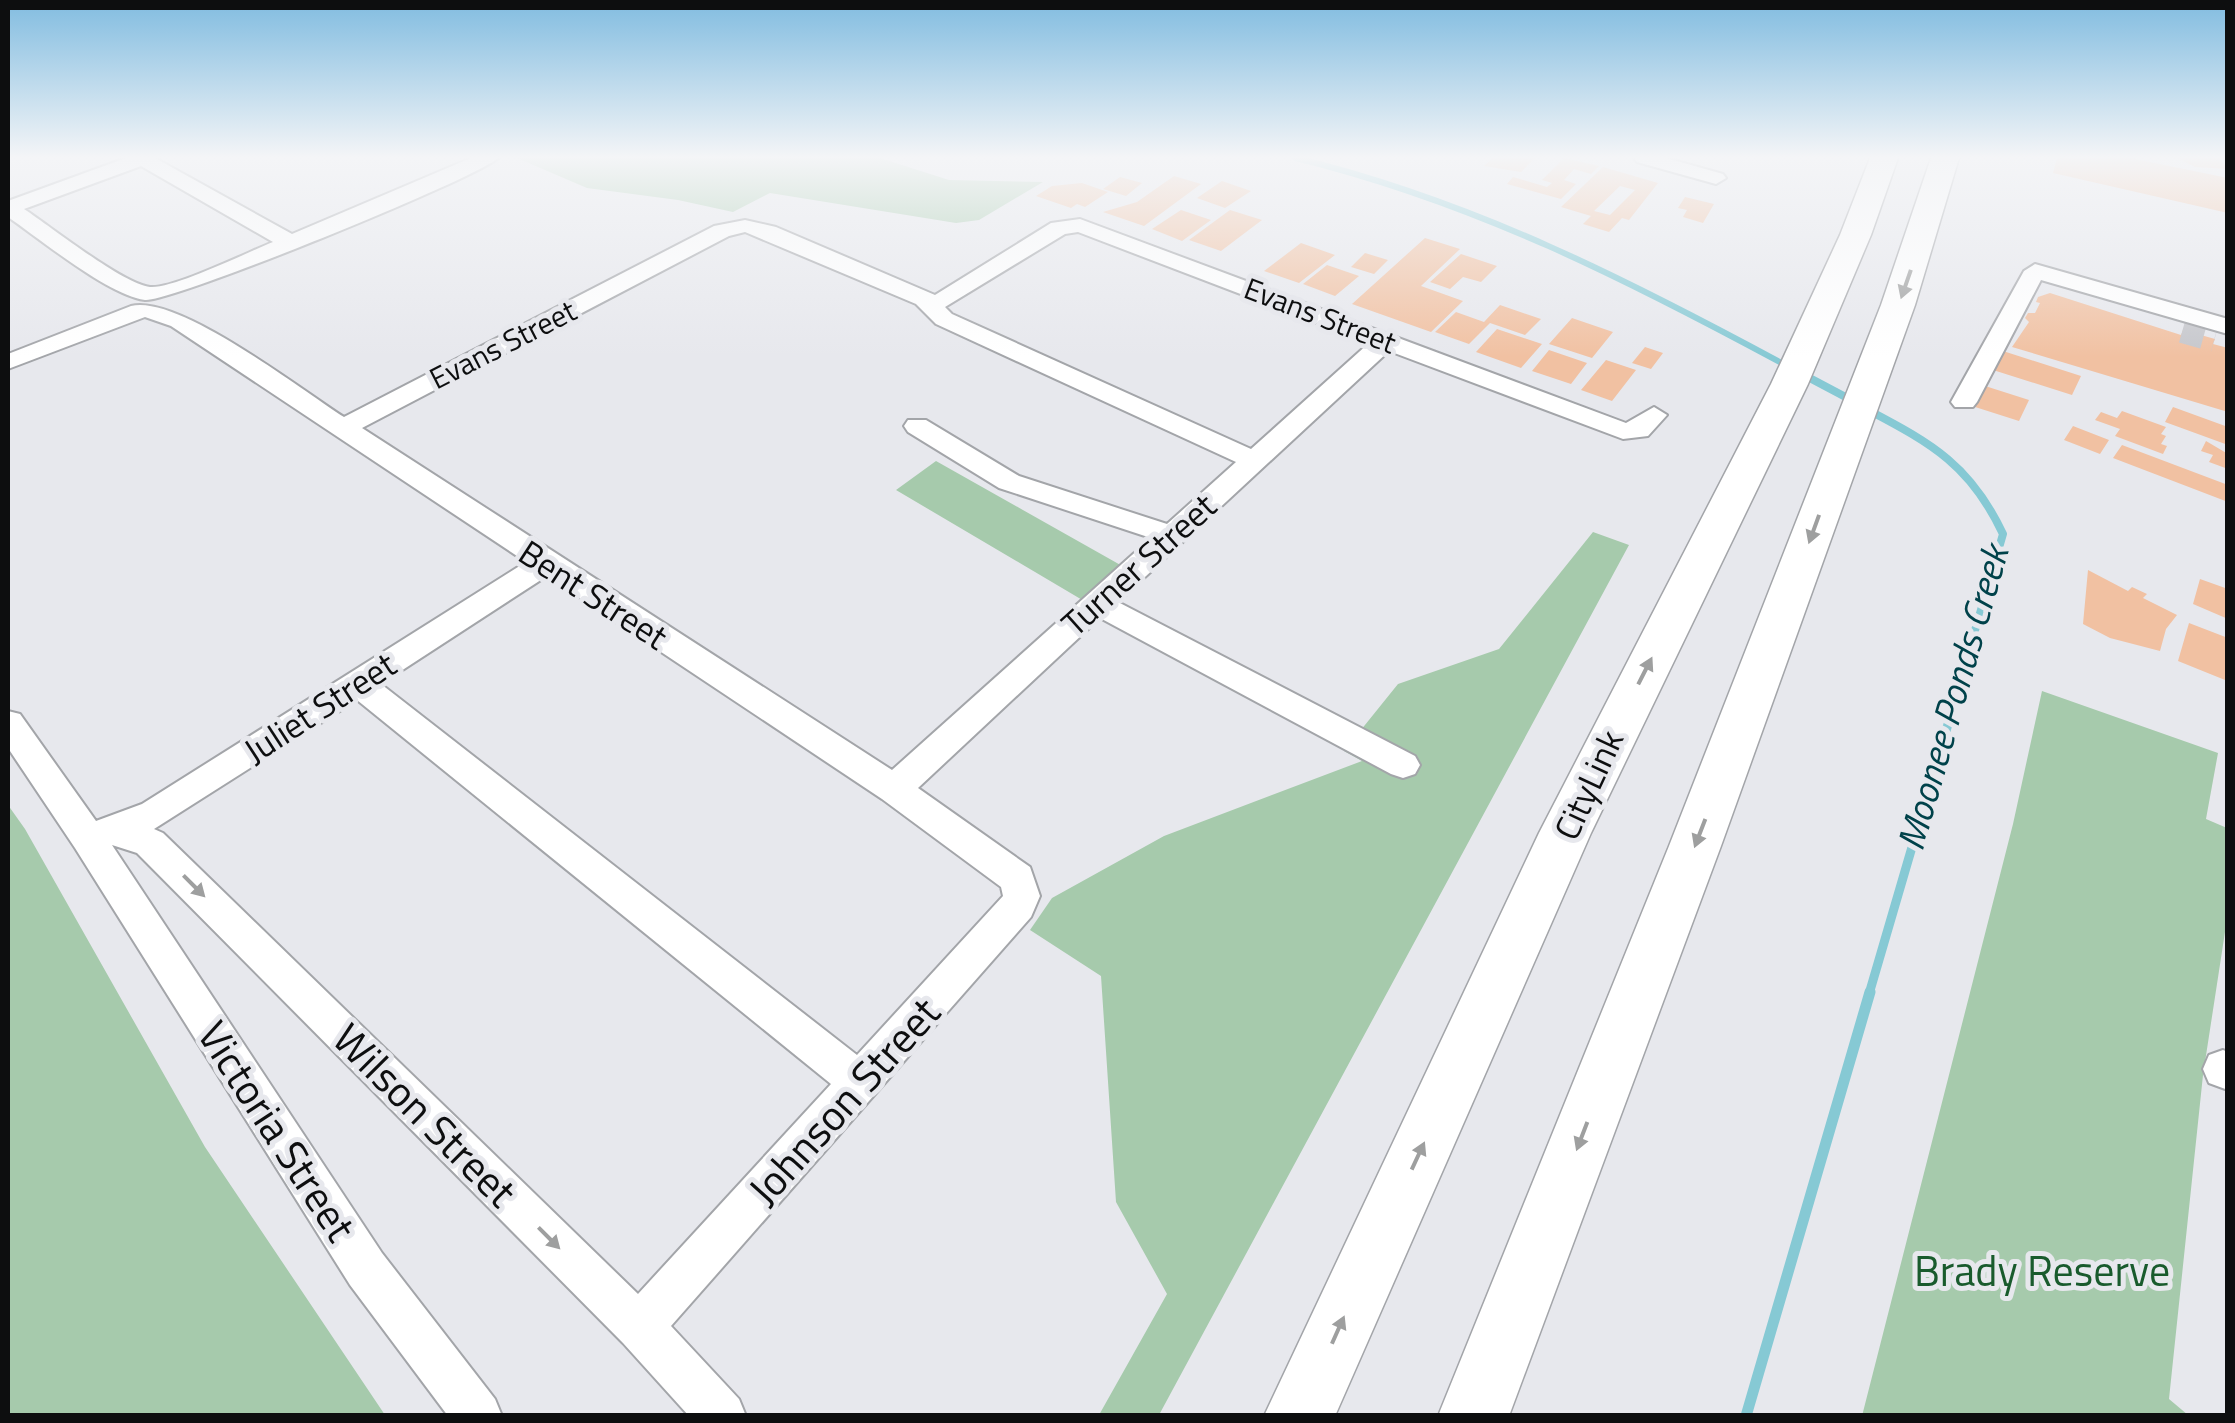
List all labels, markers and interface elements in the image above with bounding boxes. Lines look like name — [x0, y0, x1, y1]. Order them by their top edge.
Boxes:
street label: Evans Street — [1238, 265, 1403, 365]
one-way arrow — [1897, 270, 1912, 300]
street label: Evans Street — [421, 287, 584, 401]
street label: Turner Street — [1049, 480, 1228, 649]
one-way arrow — [1806, 514, 1821, 544]
street label: Bent Street — [508, 526, 679, 663]
water label: Moonee Ponds Creek — [1881, 535, 2024, 857]
street label: Juliet Street — [233, 638, 406, 777]
one-way arrow — [1636, 657, 1653, 686]
street label: CityLink — [1539, 720, 1637, 849]
one-way arrow — [1692, 819, 1707, 849]
one-way arrow — [181, 874, 205, 897]
street label: Johnson Street — [732, 982, 955, 1219]
street label: Victoria Street — [183, 1008, 373, 1253]
street label: Wilson Street — [319, 1008, 533, 1221]
one-way arrow — [1574, 1122, 1589, 1152]
one-way arrow — [1410, 1141, 1426, 1170]
one-way arrow — [537, 1225, 561, 1249]
park label: Brady Reserve — [1914, 1238, 2170, 1302]
one-way arrow — [1330, 1315, 1346, 1345]

